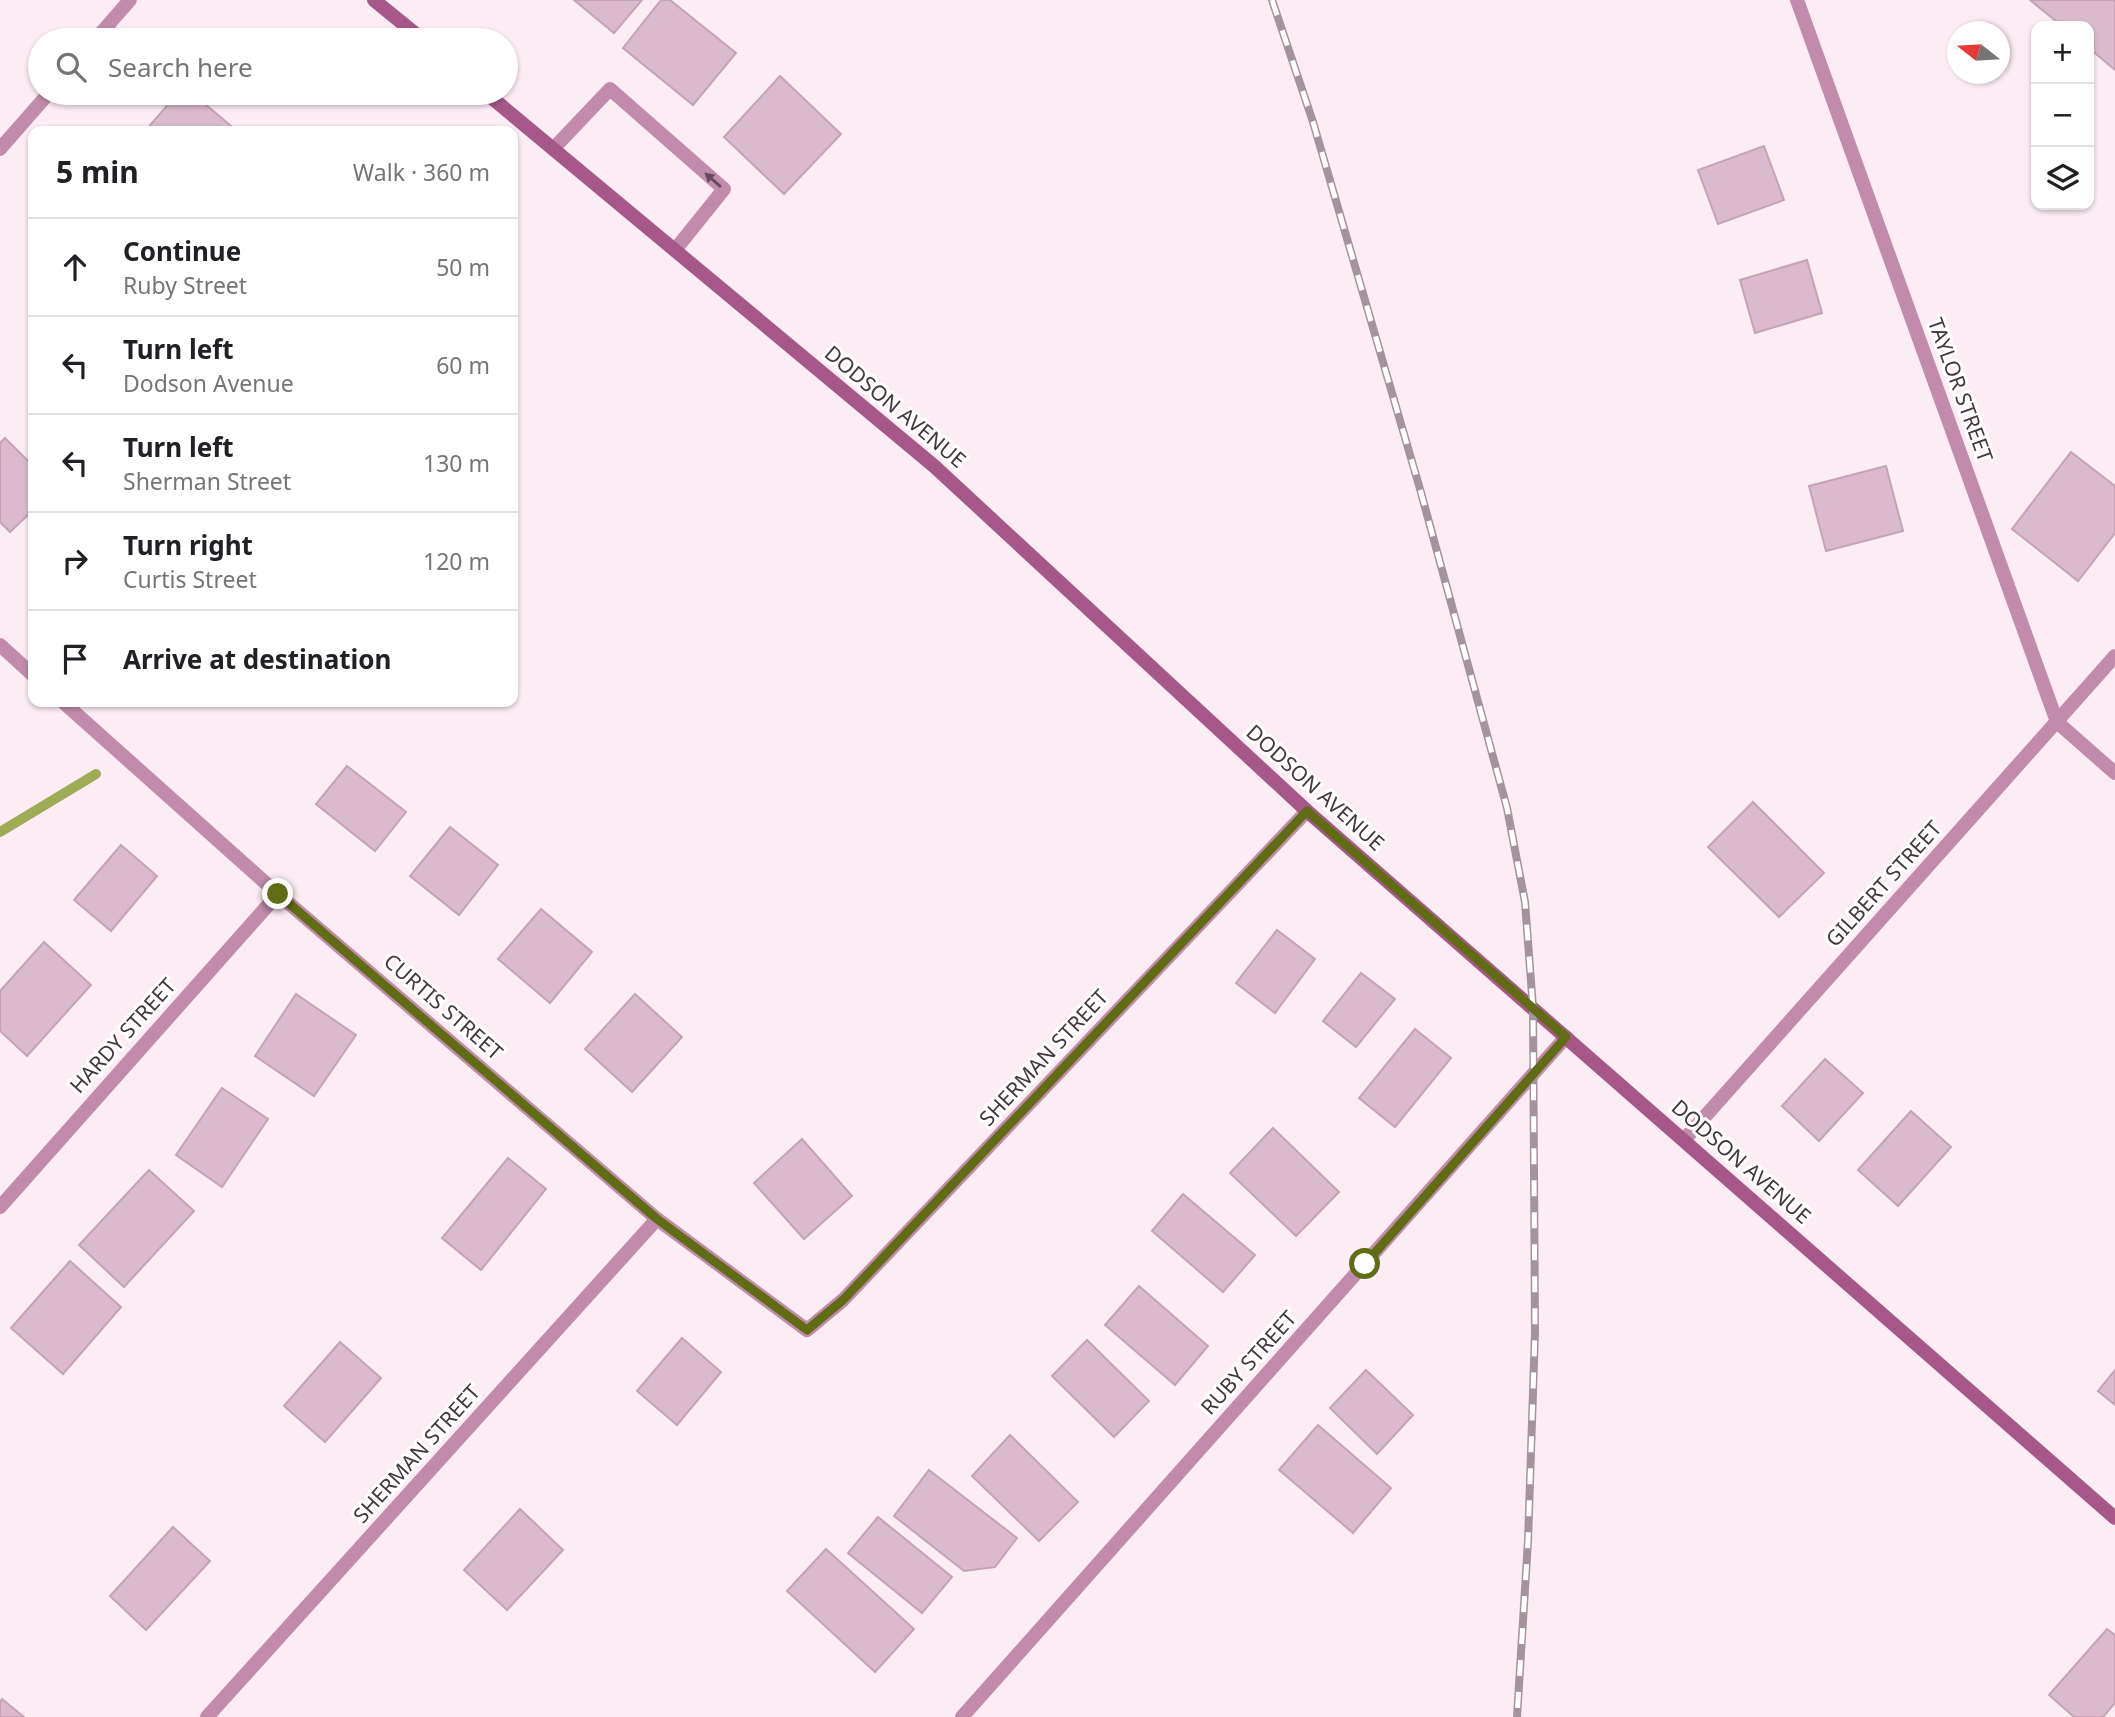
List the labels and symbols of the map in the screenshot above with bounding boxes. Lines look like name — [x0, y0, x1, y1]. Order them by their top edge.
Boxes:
north arrow — [1947, 21, 2010, 84]
one-way arrow — [704, 172, 722, 188]
street label: TAYLOR STREET — [1922, 314, 2000, 466]
street label: DODSON AVENUE — [819, 339, 972, 474]
street label: DODSON AVENUE — [1241, 718, 1391, 857]
street label: GILBERT STREET — [1819, 814, 1947, 952]
route end — [262, 878, 293, 909]
street label: CURTIS STREET — [378, 947, 509, 1066]
street label: HARDY STREET — [63, 972, 182, 1099]
street label: SHERMAN STREET — [973, 983, 1114, 1132]
street label: DODSON AVENUE — [1666, 1093, 1817, 1230]
route start — [1349, 1248, 1380, 1279]
street label: RUBY STREET — [1194, 1304, 1303, 1420]
street label: SHERMAN STREET — [347, 1378, 486, 1528]

